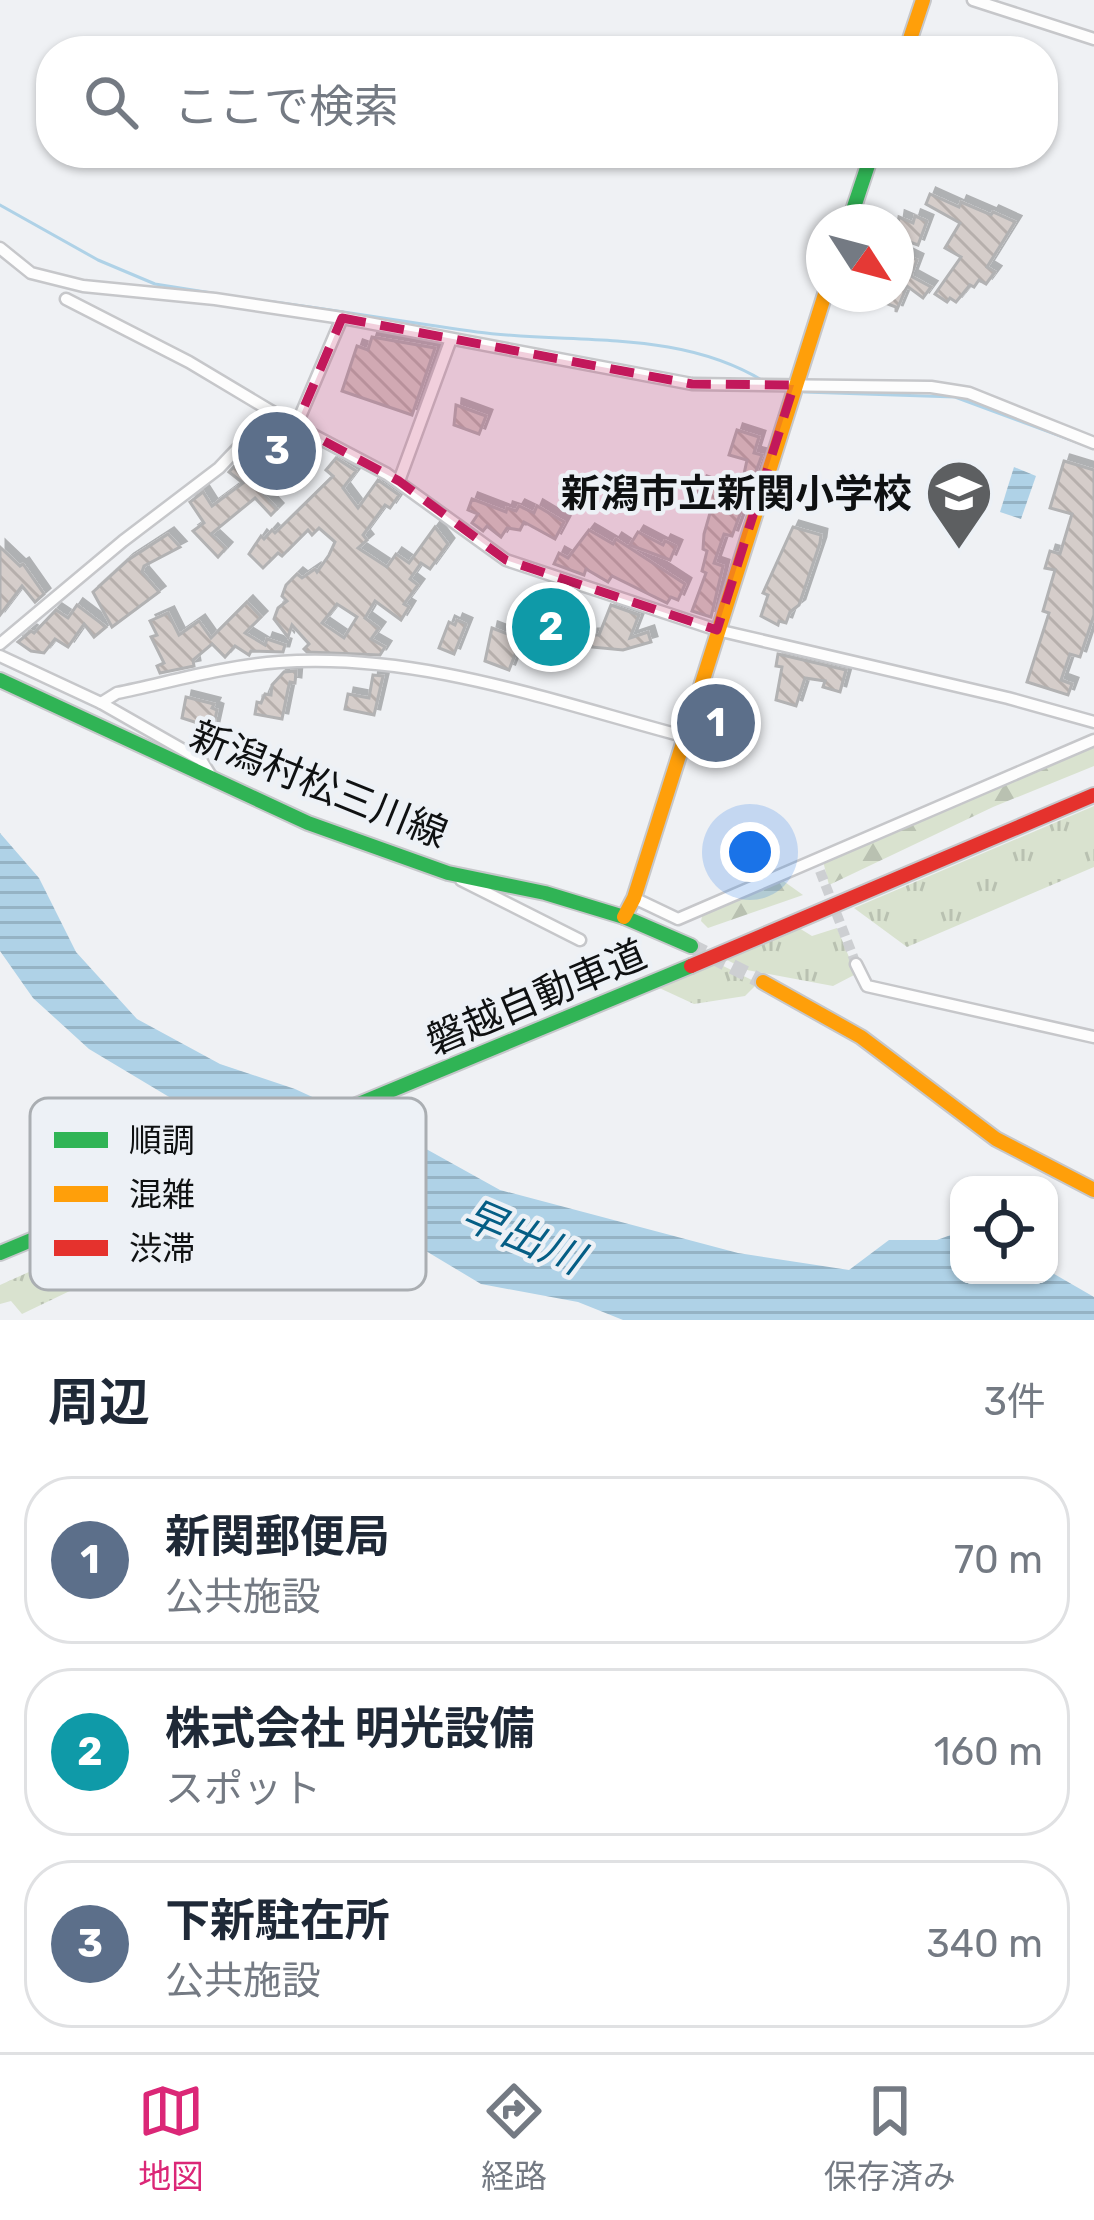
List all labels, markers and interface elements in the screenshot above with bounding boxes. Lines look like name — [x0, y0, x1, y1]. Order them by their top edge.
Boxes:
search box — [36, 36, 1058, 168]
icon: search — [78, 69, 144, 135]
text: ここで検索 — [174, 80, 399, 133]
north arrow — [806, 204, 914, 312]
pin: 3 — [238, 406, 316, 496]
school or university icon: 新潟市立新関小学校 — [924, 458, 994, 552]
place label: 新潟市立新関小学校 — [561, 471, 912, 517]
pin: 2 — [512, 582, 590, 672]
pin: 1 — [677, 678, 755, 768]
street label: 新潟村松三川線 — [183, 712, 454, 857]
your location — [720, 822, 780, 882]
street label: 磐越自動車道 — [420, 931, 653, 1065]
legend — [30, 1098, 426, 1290]
text: 順調 — [129, 1121, 195, 1160]
text: 混雑 — [129, 1175, 195, 1214]
map controls — [950, 1176, 1058, 1284]
button: locate — [950, 1176, 1058, 1284]
water label: 早出川 — [455, 1189, 594, 1286]
text: 渋滞 — [129, 1229, 195, 1268]
text: 周辺 — [48, 1372, 150, 1433]
text: 3件 — [984, 1379, 1046, 1425]
text: 新関郵便局 — [165, 1510, 390, 1563]
text: 1 — [80, 1537, 100, 1583]
text: 70 m — [954, 1537, 1043, 1583]
text: 公共施設 — [165, 1574, 321, 1620]
text: 株式会社 明光設備 — [165, 1702, 535, 1755]
text: 2 — [77, 1729, 103, 1775]
text: 160 m — [934, 1729, 1043, 1775]
text: スポット — [165, 1766, 321, 1812]
text: 下新駐在所 — [165, 1894, 390, 1947]
text: 3 — [77, 1921, 103, 1967]
text: 340 m — [926, 1921, 1043, 1967]
text: 公共施設 — [165, 1958, 321, 2004]
tab: 地図 — [138, 2078, 204, 2198]
tab: 経路 — [481, 2078, 547, 2198]
tab: 保存済み — [824, 2078, 956, 2198]

